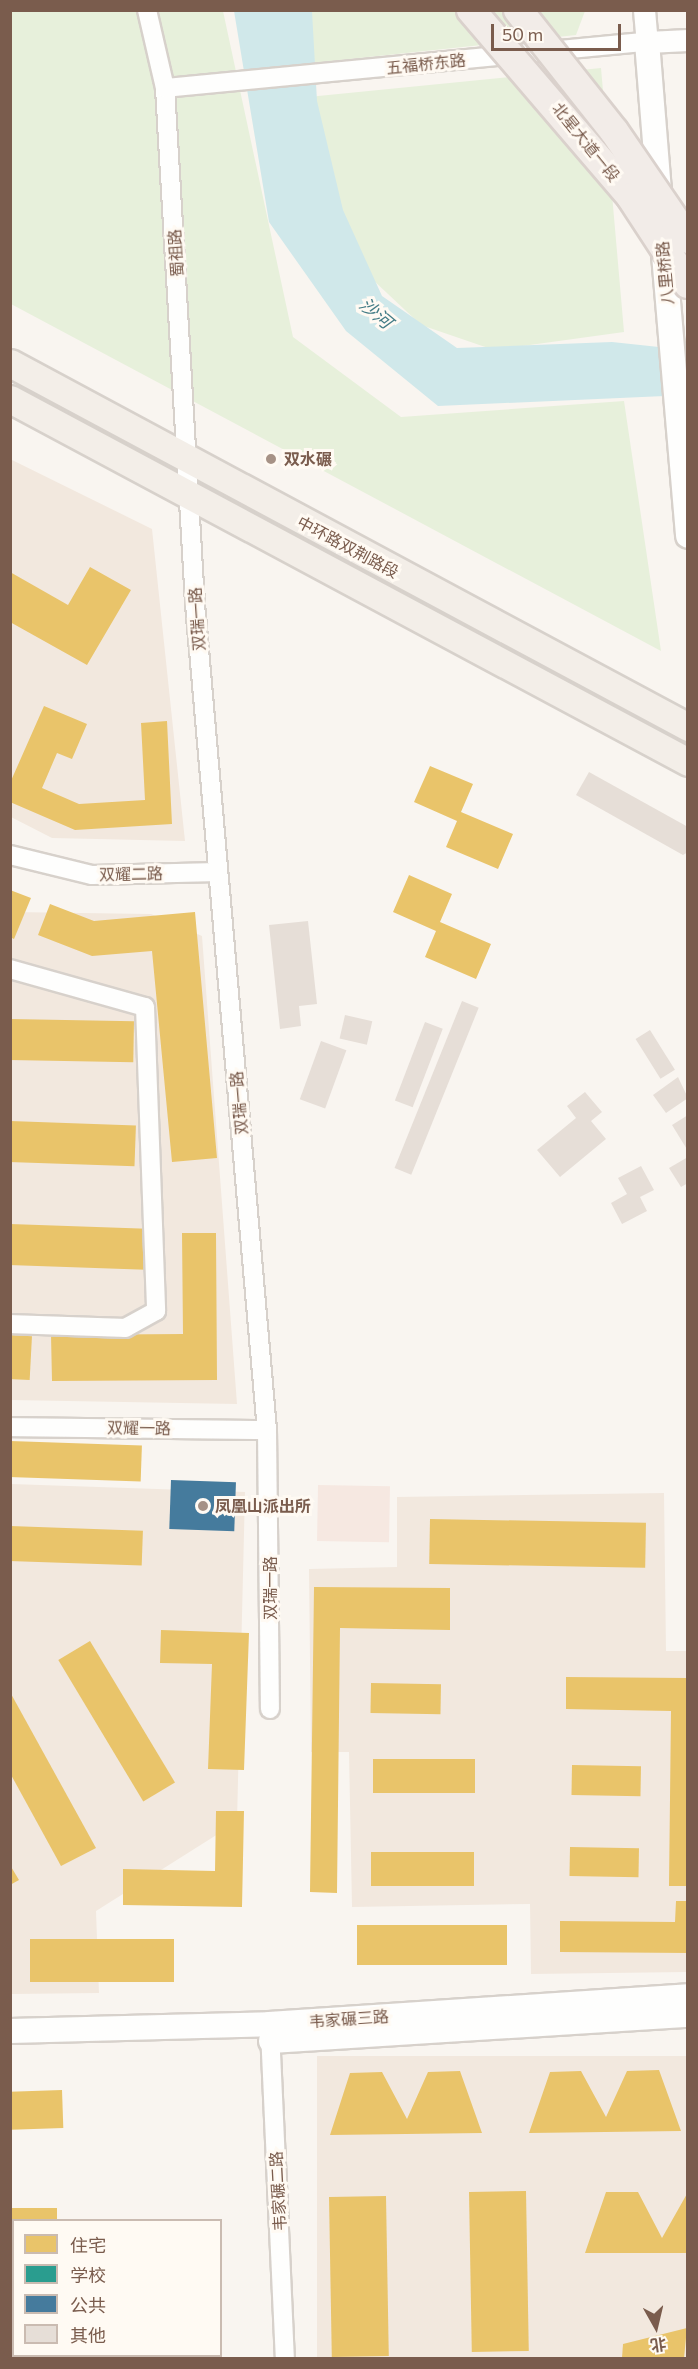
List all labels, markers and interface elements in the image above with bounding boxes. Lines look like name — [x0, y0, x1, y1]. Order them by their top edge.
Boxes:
scale bar — [494, 12, 624, 50]
text: 50 m — [502, 23, 543, 45]
street label: 五福桥东路 — [385, 50, 467, 78]
street label: 北星大道一段 — [548, 99, 624, 185]
street label: 蜀祖路 — [165, 228, 187, 278]
street label: 八里桥路 — [653, 240, 677, 306]
water label: 沙河 — [355, 293, 397, 333]
place label: 双水碾 — [284, 449, 332, 469]
marker: 双水碾 — [262, 450, 280, 468]
street label: 中环路双荆路段 — [294, 512, 402, 582]
street label: 双瑞一路 — [185, 586, 209, 652]
street label: 双耀二路 — [99, 864, 163, 884]
street label: 双瑞一路 — [227, 1070, 251, 1136]
street label: 双耀一路 — [107, 1418, 171, 1438]
place label: 凤凰山派出所 — [215, 1496, 311, 1516]
marker: 凤凰山派出所 — [196, 1499, 210, 1513]
street label: 双瑞一路 — [260, 1556, 280, 1620]
street label: 韦家碾三路 — [308, 2007, 390, 2031]
street label: 韦家碾二路 — [266, 2151, 290, 2231]
legend — [12, 2219, 222, 2357]
text: 住宅 — [70, 2234, 106, 2256]
text: 学校 — [70, 2264, 106, 2286]
text: 公共 — [70, 2294, 106, 2316]
north arrow — [626, 2297, 686, 2357]
text: 其他 — [70, 2324, 106, 2346]
text: 北 — [649, 2335, 668, 2356]

